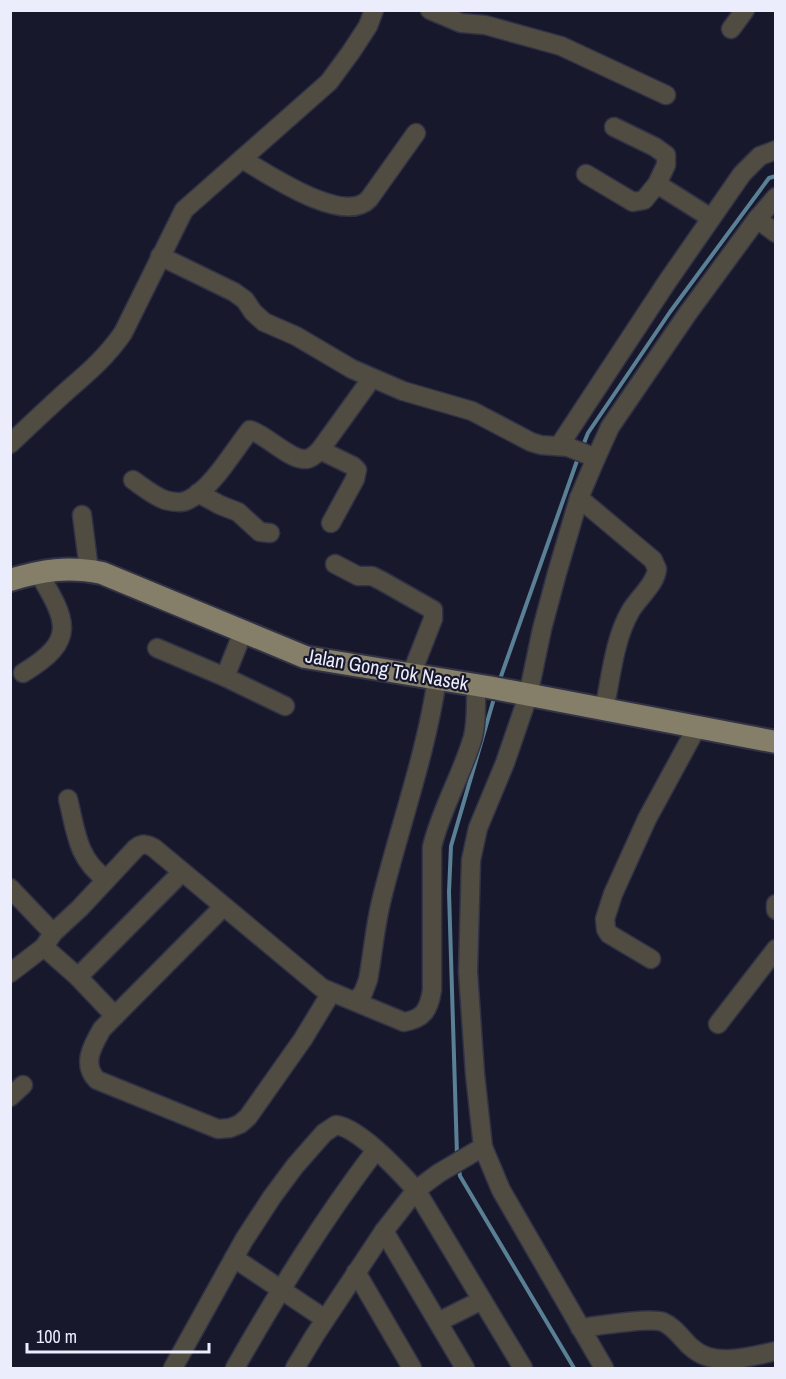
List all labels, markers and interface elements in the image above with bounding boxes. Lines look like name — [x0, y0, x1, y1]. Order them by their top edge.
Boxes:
street label: Jalan Gong Tok Nasek — [304, 641, 471, 697]
scale bar — [27, 1316, 208, 1354]
text: 100 m — [36, 1324, 77, 1349]

